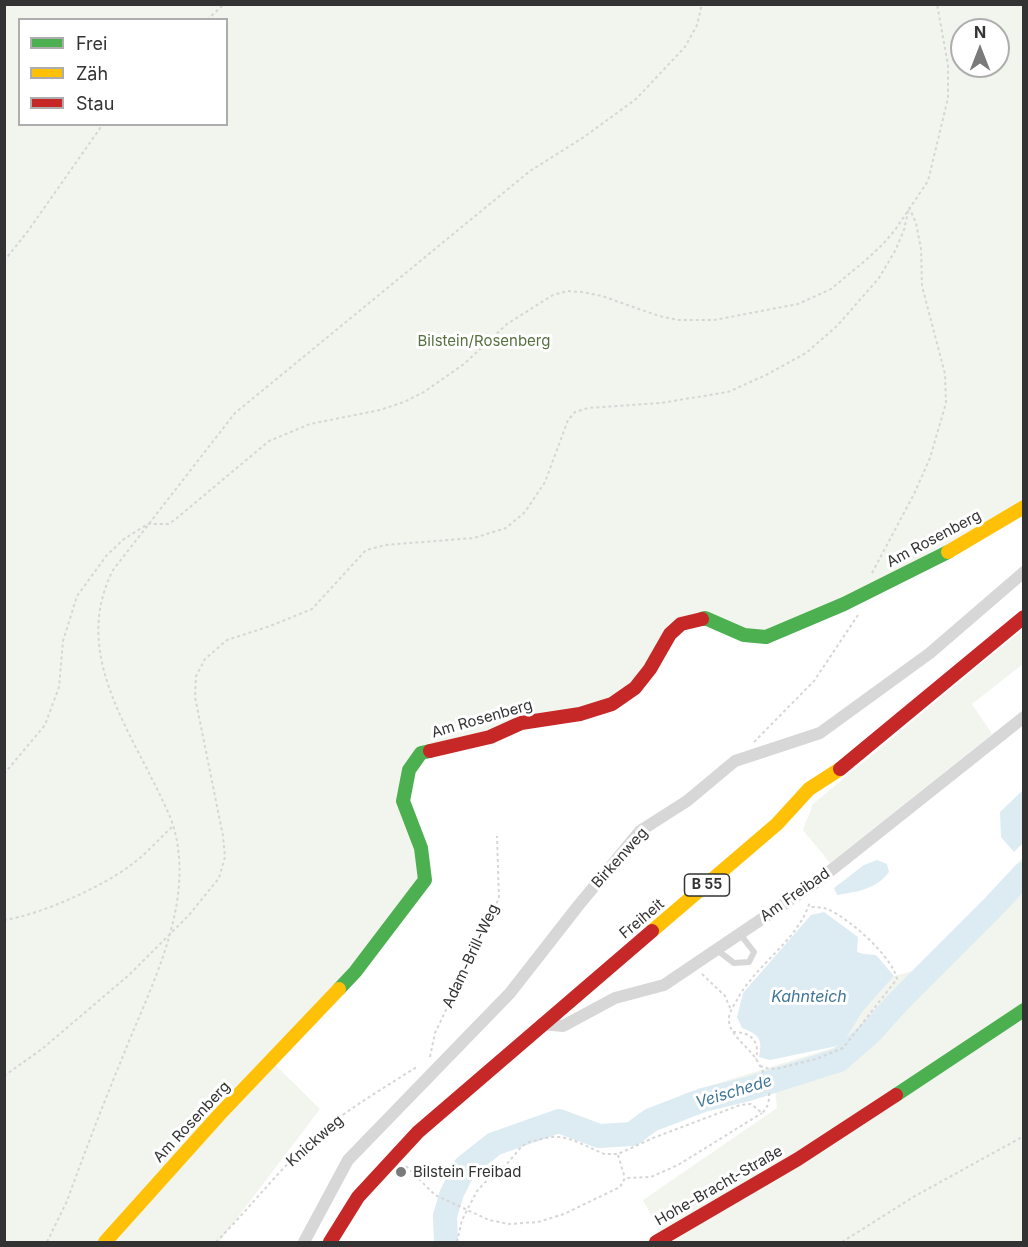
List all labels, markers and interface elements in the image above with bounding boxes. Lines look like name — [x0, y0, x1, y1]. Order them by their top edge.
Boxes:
legend — [18, 18, 228, 126]
north arrow — [950, 18, 1010, 78]
text: N — [974, 22, 986, 42]
text: Frei — [76, 33, 107, 54]
text: Zäh — [76, 63, 108, 84]
text: Stau — [76, 93, 114, 114]
park label: Bilstein/Rosenberg — [418, 332, 550, 350]
street label: Am Rosenberg — [884, 507, 984, 571]
street label: Am Rosenberg — [429, 696, 535, 742]
street label: Birkenweg — [588, 824, 652, 892]
street label: Am Freibad — [757, 864, 833, 926]
road number: B 55 — [684, 874, 730, 896]
street label: Freiheit — [616, 895, 668, 943]
street label: Adam-Brill-Weg — [439, 901, 503, 1011]
water label: Kahnteich — [771, 987, 847, 1007]
water label: Veischede — [694, 1071, 774, 1113]
street label: Am Rosenberg — [150, 1078, 234, 1166]
street label: Knickweg — [283, 1111, 347, 1171]
street label: Hohe-Bracht-Straße — [652, 1142, 786, 1230]
place label: Bilstein Freibad — [413, 1163, 521, 1181]
marker: Bilstein Freibad — [394, 1165, 408, 1179]

